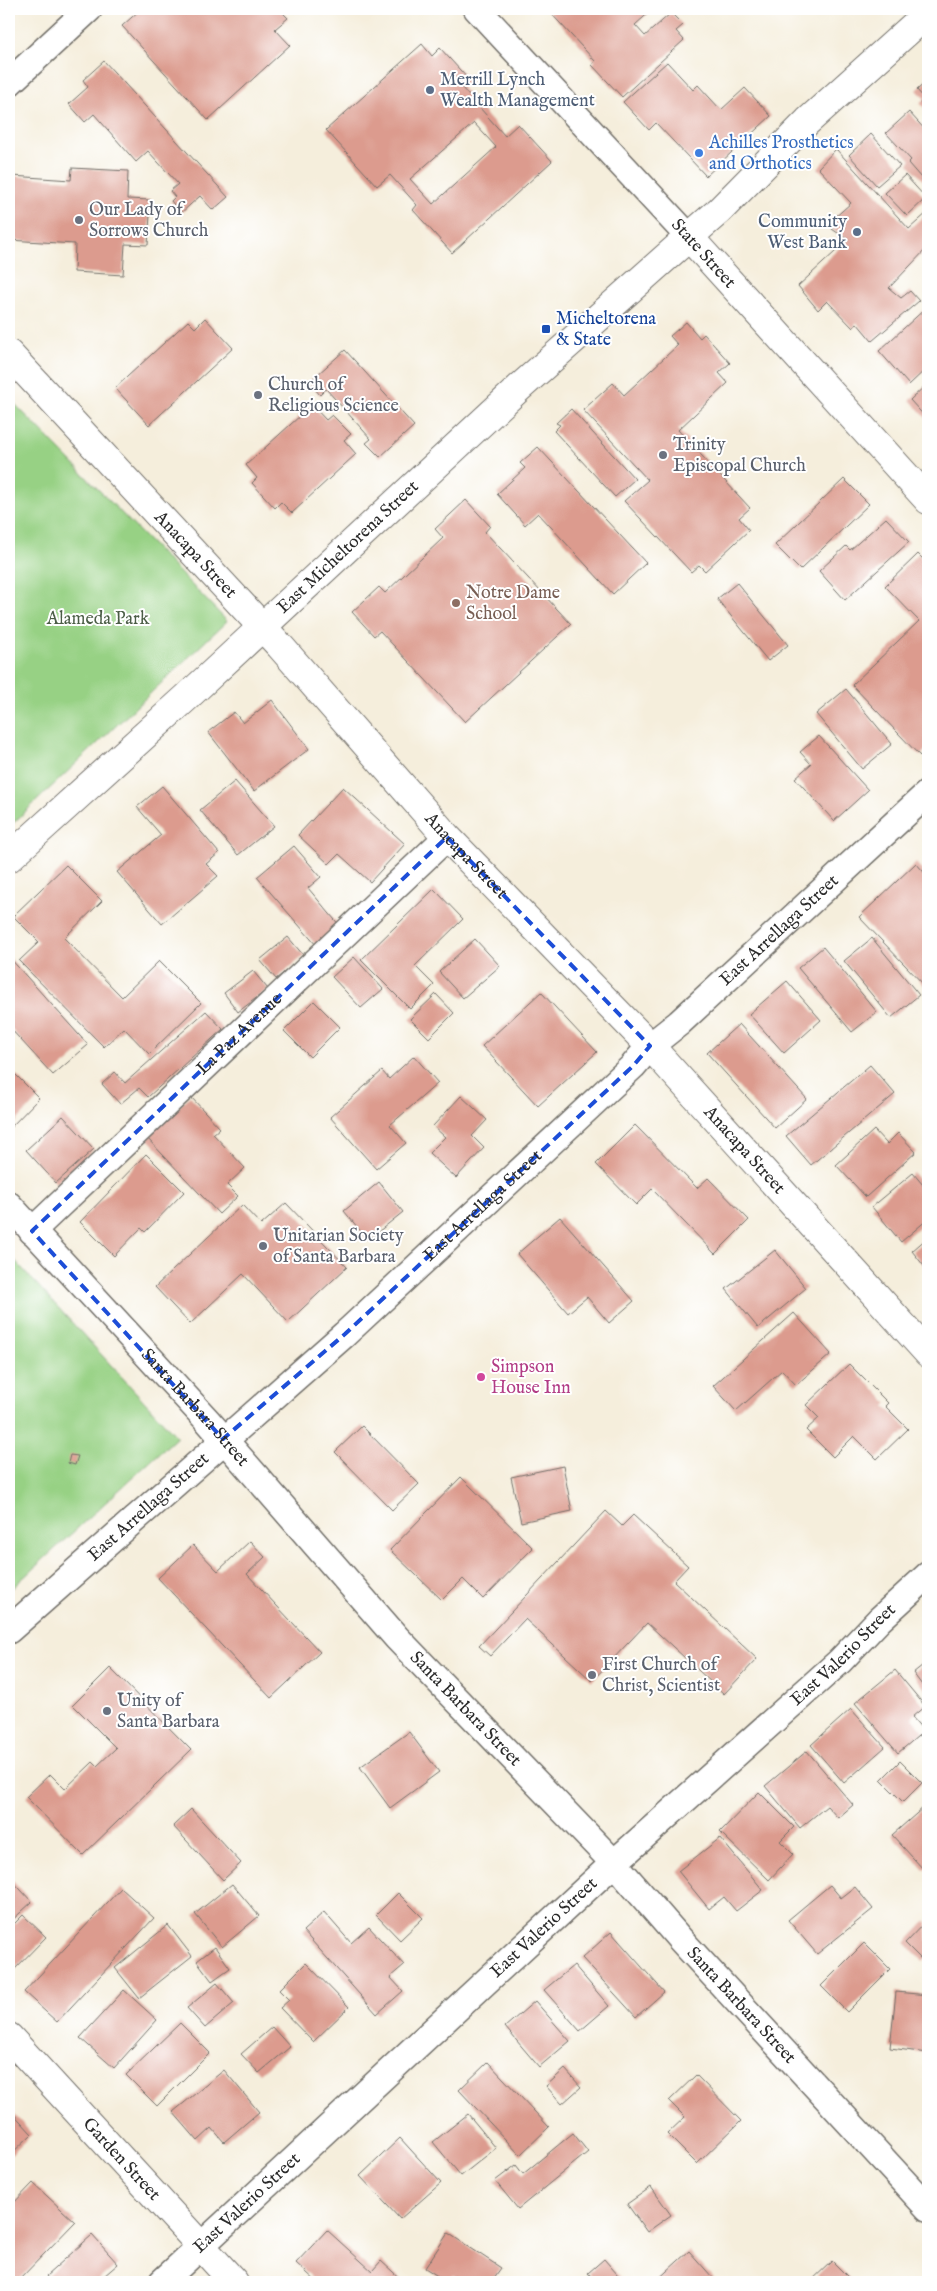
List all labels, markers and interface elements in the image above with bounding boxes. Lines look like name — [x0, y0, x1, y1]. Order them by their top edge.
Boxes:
place label: Merrill Lynch Wealth Management — [440, 69, 595, 113]
marker: Merrill Lynch Wealth Management — [424, 84, 436, 96]
place label: Achilles Prosthetics and Orthotics — [708, 132, 854, 176]
marker: Achilles Prosthetics and Orthotics — [693, 147, 705, 159]
place label: Our Lady of Sorrows Church — [89, 199, 209, 243]
place label: Community West Bank — [758, 211, 847, 255]
marker: Our Lady of Sorrows Church — [73, 214, 85, 226]
street label: State Street — [666, 214, 740, 294]
marker: Community West Bank — [851, 226, 863, 238]
place label: Micheltorena & State — [556, 308, 656, 352]
marker: Micheltorena & State — [540, 323, 552, 335]
place label: Church of Religious Science — [268, 374, 399, 418]
marker: Church of Religious Science — [252, 389, 264, 401]
place label: Trinity Episcopal Church — [673, 434, 806, 478]
marker: Trinity Episcopal Church — [657, 449, 669, 461]
street label: East Micheltorena Street — [272, 475, 424, 619]
street label: Anacapa Street — [148, 505, 242, 603]
place label: Notre Dame School — [466, 582, 560, 626]
marker: Notre Dame School — [450, 597, 462, 609]
park label: Alameda Park — [46, 608, 150, 631]
street label: Anacapa Street — [419, 807, 513, 904]
street label: East Arrellaga Street — [715, 870, 844, 991]
street label: La Paz Avenue — [192, 988, 287, 1080]
street label: Anacapa Street — [698, 1100, 790, 1199]
street label: East Arrellaga Street — [418, 1145, 547, 1267]
place label: Unitarian Society of Santa Barbara — [273, 1225, 404, 1269]
marker: Unitarian Society of Santa Barbara — [257, 1240, 269, 1252]
street label: Santa Barbara Street — [136, 1344, 254, 1472]
place label: Simpson House Inn — [491, 1356, 571, 1400]
marker: Simpson House Inn — [475, 1371, 487, 1383]
street label: East Arrellaga Street — [83, 1447, 214, 1567]
street label: East Valerio Street — [786, 1599, 901, 1711]
street label: Santa Barbara Street — [405, 1647, 526, 1771]
place label: First Church of Christ, Scientist — [602, 1654, 720, 1698]
marker: First Church of Christ, Scientist — [586, 1669, 598, 1681]
place label: Unity of Santa Barbara — [117, 1690, 220, 1734]
marker: Unity of Santa Barbara — [101, 1705, 113, 1717]
street label: East Valerio Street — [486, 1872, 603, 1983]
street label: Santa Barbara Street — [681, 1942, 801, 2069]
street label: Garden Street — [77, 2113, 165, 2206]
street label: East Valerio Street — [189, 2148, 305, 2258]

